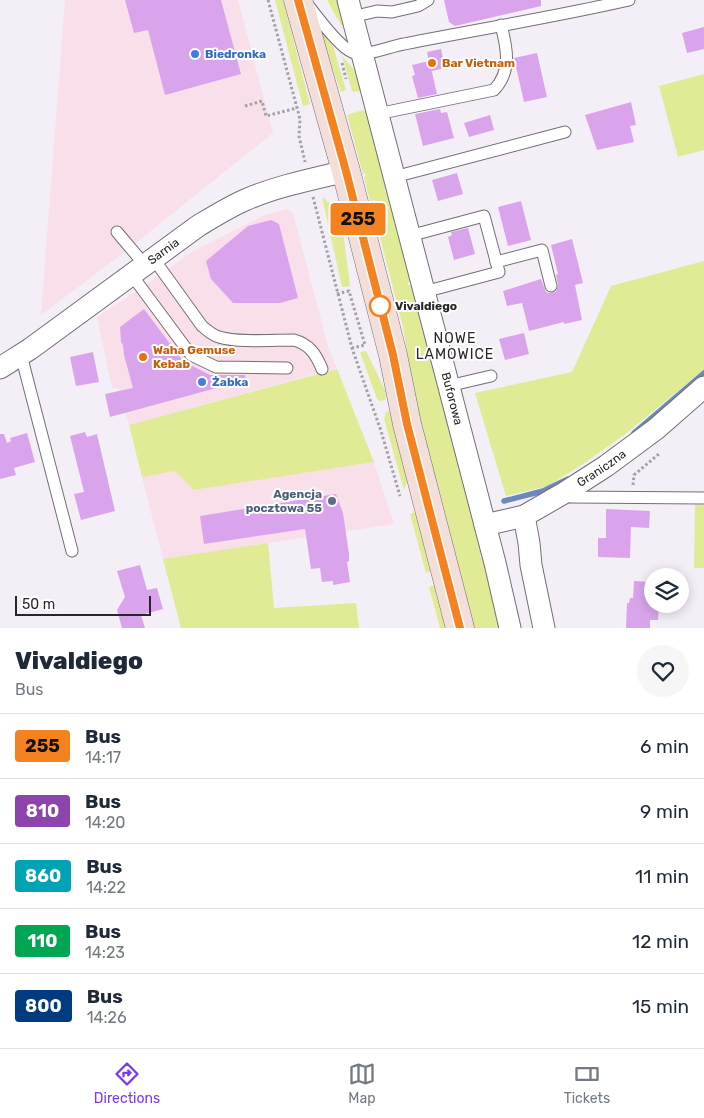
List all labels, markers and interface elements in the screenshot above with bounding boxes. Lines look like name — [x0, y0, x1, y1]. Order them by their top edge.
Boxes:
place label: Biedronka — [205, 47, 266, 61]
marker: Biedronka — [189, 48, 201, 60]
place label: Bar Vietnam — [442, 56, 515, 70]
marker: Bar Vietnam — [426, 57, 438, 69]
line badge: 255 — [329, 203, 387, 235]
text: 255 — [341, 208, 375, 230]
street label: Sarnia — [145, 235, 182, 267]
marker: Vivaldiego — [369, 295, 391, 317]
place label: Vivaldiego — [395, 299, 457, 313]
district label: NOWE LAMOWICE — [416, 330, 494, 363]
place label: Waha Gemuse Kebab — [153, 343, 235, 371]
marker: Waha Gemuse Kebab — [137, 351, 149, 363]
street label: Buforowa — [438, 371, 466, 426]
place label: Żabka — [212, 375, 248, 389]
marker: Żabka — [196, 376, 208, 388]
street label: Graniczna — [574, 447, 629, 490]
place label: Agencja pocztowa 55 — [246, 487, 322, 515]
marker: Agencja pocztowa 55 — [326, 495, 338, 507]
map controls — [644, 568, 689, 613]
button: layers — [644, 568, 689, 613]
scale bar — [15, 593, 151, 616]
text: 50 m — [22, 596, 55, 613]
button: heart — [637, 645, 689, 697]
text: Vivaldiego — [15, 647, 143, 675]
text: Bus — [15, 680, 43, 699]
text: Bus — [85, 725, 121, 748]
text: 255 — [25, 735, 60, 757]
text: 6 min — [640, 735, 689, 758]
text: 14:17 — [85, 748, 121, 767]
text: Bus — [85, 790, 121, 813]
text: 810 — [26, 800, 59, 822]
text: 9 min — [640, 800, 689, 823]
text: 14:20 — [85, 813, 125, 832]
text: Bus — [86, 855, 122, 878]
text: 860 — [25, 865, 61, 887]
text: 11 min — [635, 865, 689, 888]
text: 14:22 — [86, 878, 126, 897]
text: Bus — [85, 920, 121, 943]
text: 110 — [27, 930, 58, 952]
text: 12 min — [632, 930, 689, 953]
text: 14:23 — [85, 943, 125, 962]
text: Bus — [87, 985, 123, 1008]
text: 800 — [25, 995, 62, 1017]
text: 15 min — [632, 995, 689, 1018]
text: 14:26 — [87, 1008, 127, 1027]
tab: Directions — [94, 1060, 160, 1107]
tab: Map — [348, 1060, 376, 1107]
tab: Tickets — [564, 1060, 610, 1107]

